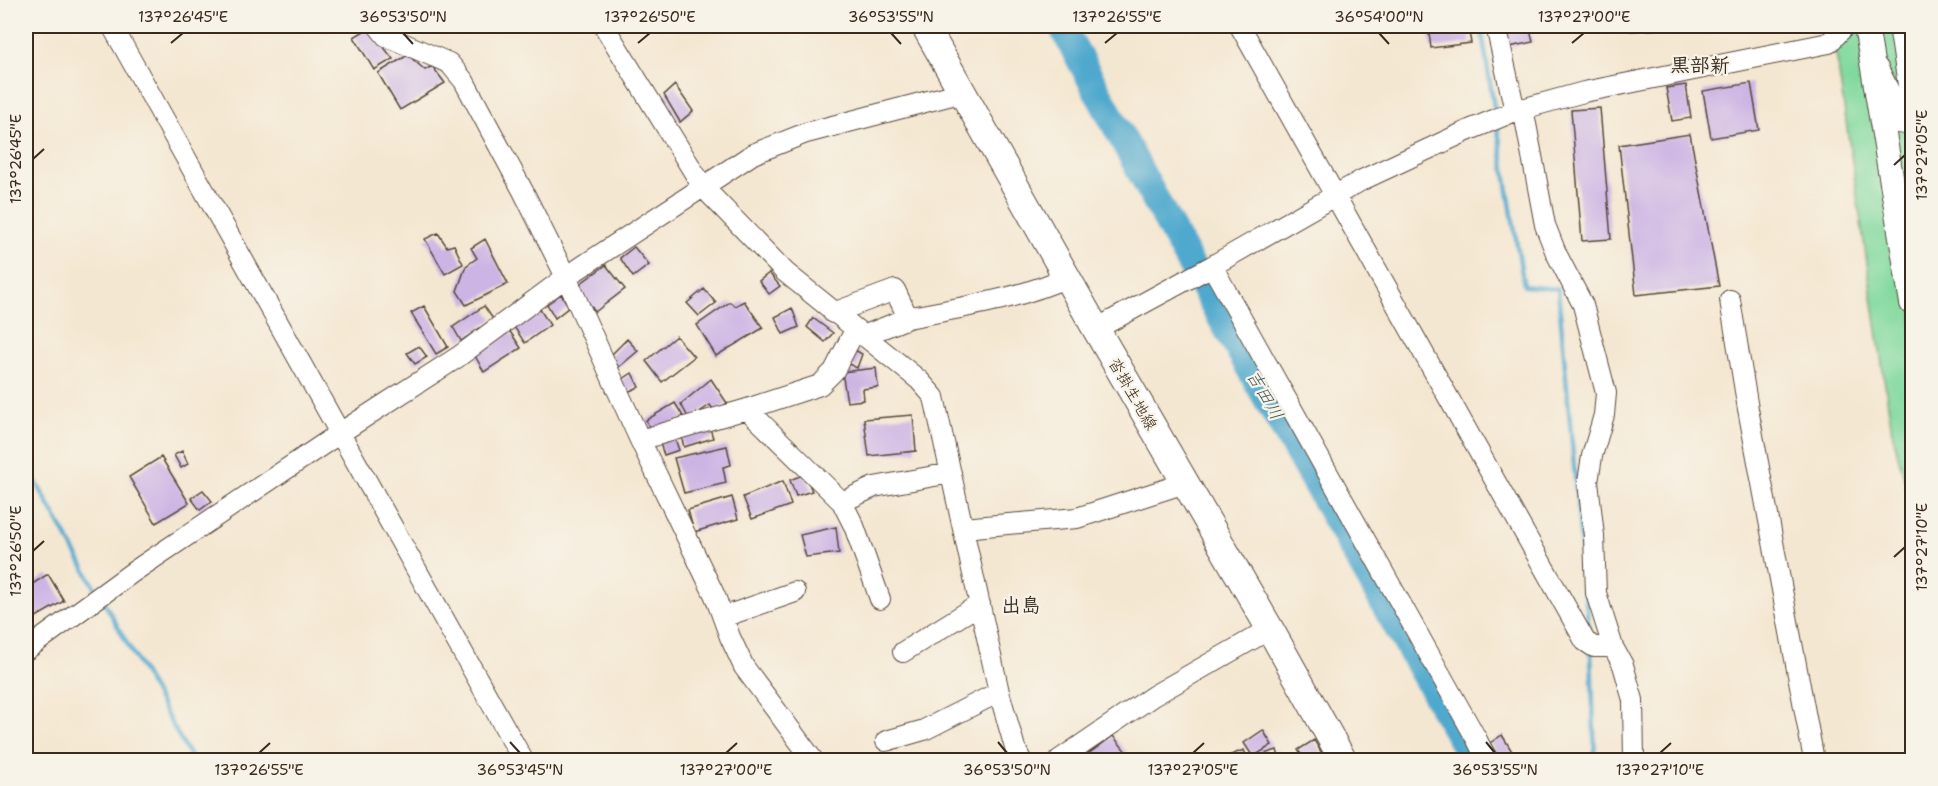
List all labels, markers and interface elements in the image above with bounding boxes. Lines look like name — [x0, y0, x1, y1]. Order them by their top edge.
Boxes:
text: 137°26'45"E — [138, 7, 228, 27]
text: 36°53'50"N — [359, 7, 447, 27]
text: 137°26'50"E — [604, 7, 696, 27]
text: 36°53'55"N — [848, 7, 934, 27]
text: 137°26'55"E — [1072, 7, 1162, 27]
text: 36°54'00"N — [1334, 7, 1424, 27]
text: 137°27'00"E — [1538, 7, 1630, 27]
district label: 黒部新 — [1670, 52, 1730, 78]
text: 137°27'05"E — [1912, 110, 1932, 201]
text: 137°26'45"E — [6, 114, 26, 204]
street label: 沓掛生地線 — [1104, 354, 1162, 434]
water label: 吉田川 — [1241, 366, 1289, 424]
text: 137°27'10"E — [1912, 503, 1932, 591]
text: 137°26'50"E — [6, 505, 26, 597]
district label: 出島 — [1001, 592, 1041, 618]
text: 137°26'55"E — [214, 760, 304, 780]
text: 36°53'45"N — [477, 760, 563, 780]
text: 137°27'00"E — [680, 760, 772, 780]
text: 36°53'50"N — [963, 760, 1051, 780]
text: 137°27'05"E — [1148, 760, 1239, 780]
text: 36°53'55"N — [1452, 760, 1538, 780]
text: 137°27'10"E — [1616, 760, 1704, 780]

